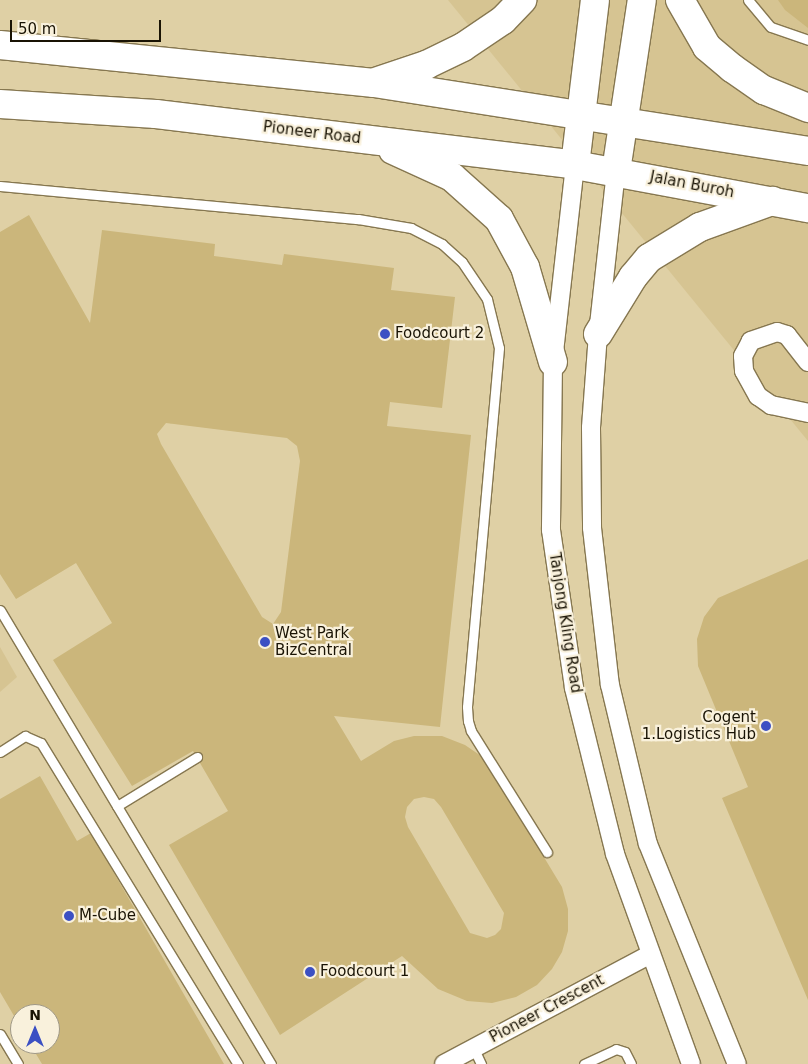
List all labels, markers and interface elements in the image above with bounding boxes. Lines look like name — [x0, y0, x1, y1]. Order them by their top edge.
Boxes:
scale bar — [12, 10, 164, 42]
text: 50 m — [18, 20, 56, 38]
street label: Pioneer Road — [262, 118, 362, 148]
street label: Jalan Buroh — [648, 168, 736, 202]
place label: Foodcourt 2 — [395, 325, 484, 343]
marker: Foodcourt 2 — [379, 328, 391, 340]
street label: Tanjong Kling Road — [545, 551, 585, 695]
place label: West Park BizCentral — [275, 624, 352, 659]
marker: West Park BizCentral — [259, 636, 271, 648]
place label: Cogent 1.Logistics Hub — [642, 708, 756, 743]
marker: Cogent 1.Logistics Hub — [760, 720, 772, 732]
place label: M-Cube — [79, 907, 136, 925]
marker: M-Cube — [63, 910, 75, 922]
place label: Foodcourt 1 — [320, 963, 409, 981]
marker: Foodcourt 1 — [304, 966, 316, 978]
street label: Pioneer Crescent — [487, 971, 607, 1047]
north arrow — [10, 1004, 60, 1054]
text: N — [29, 1007, 41, 1023]

